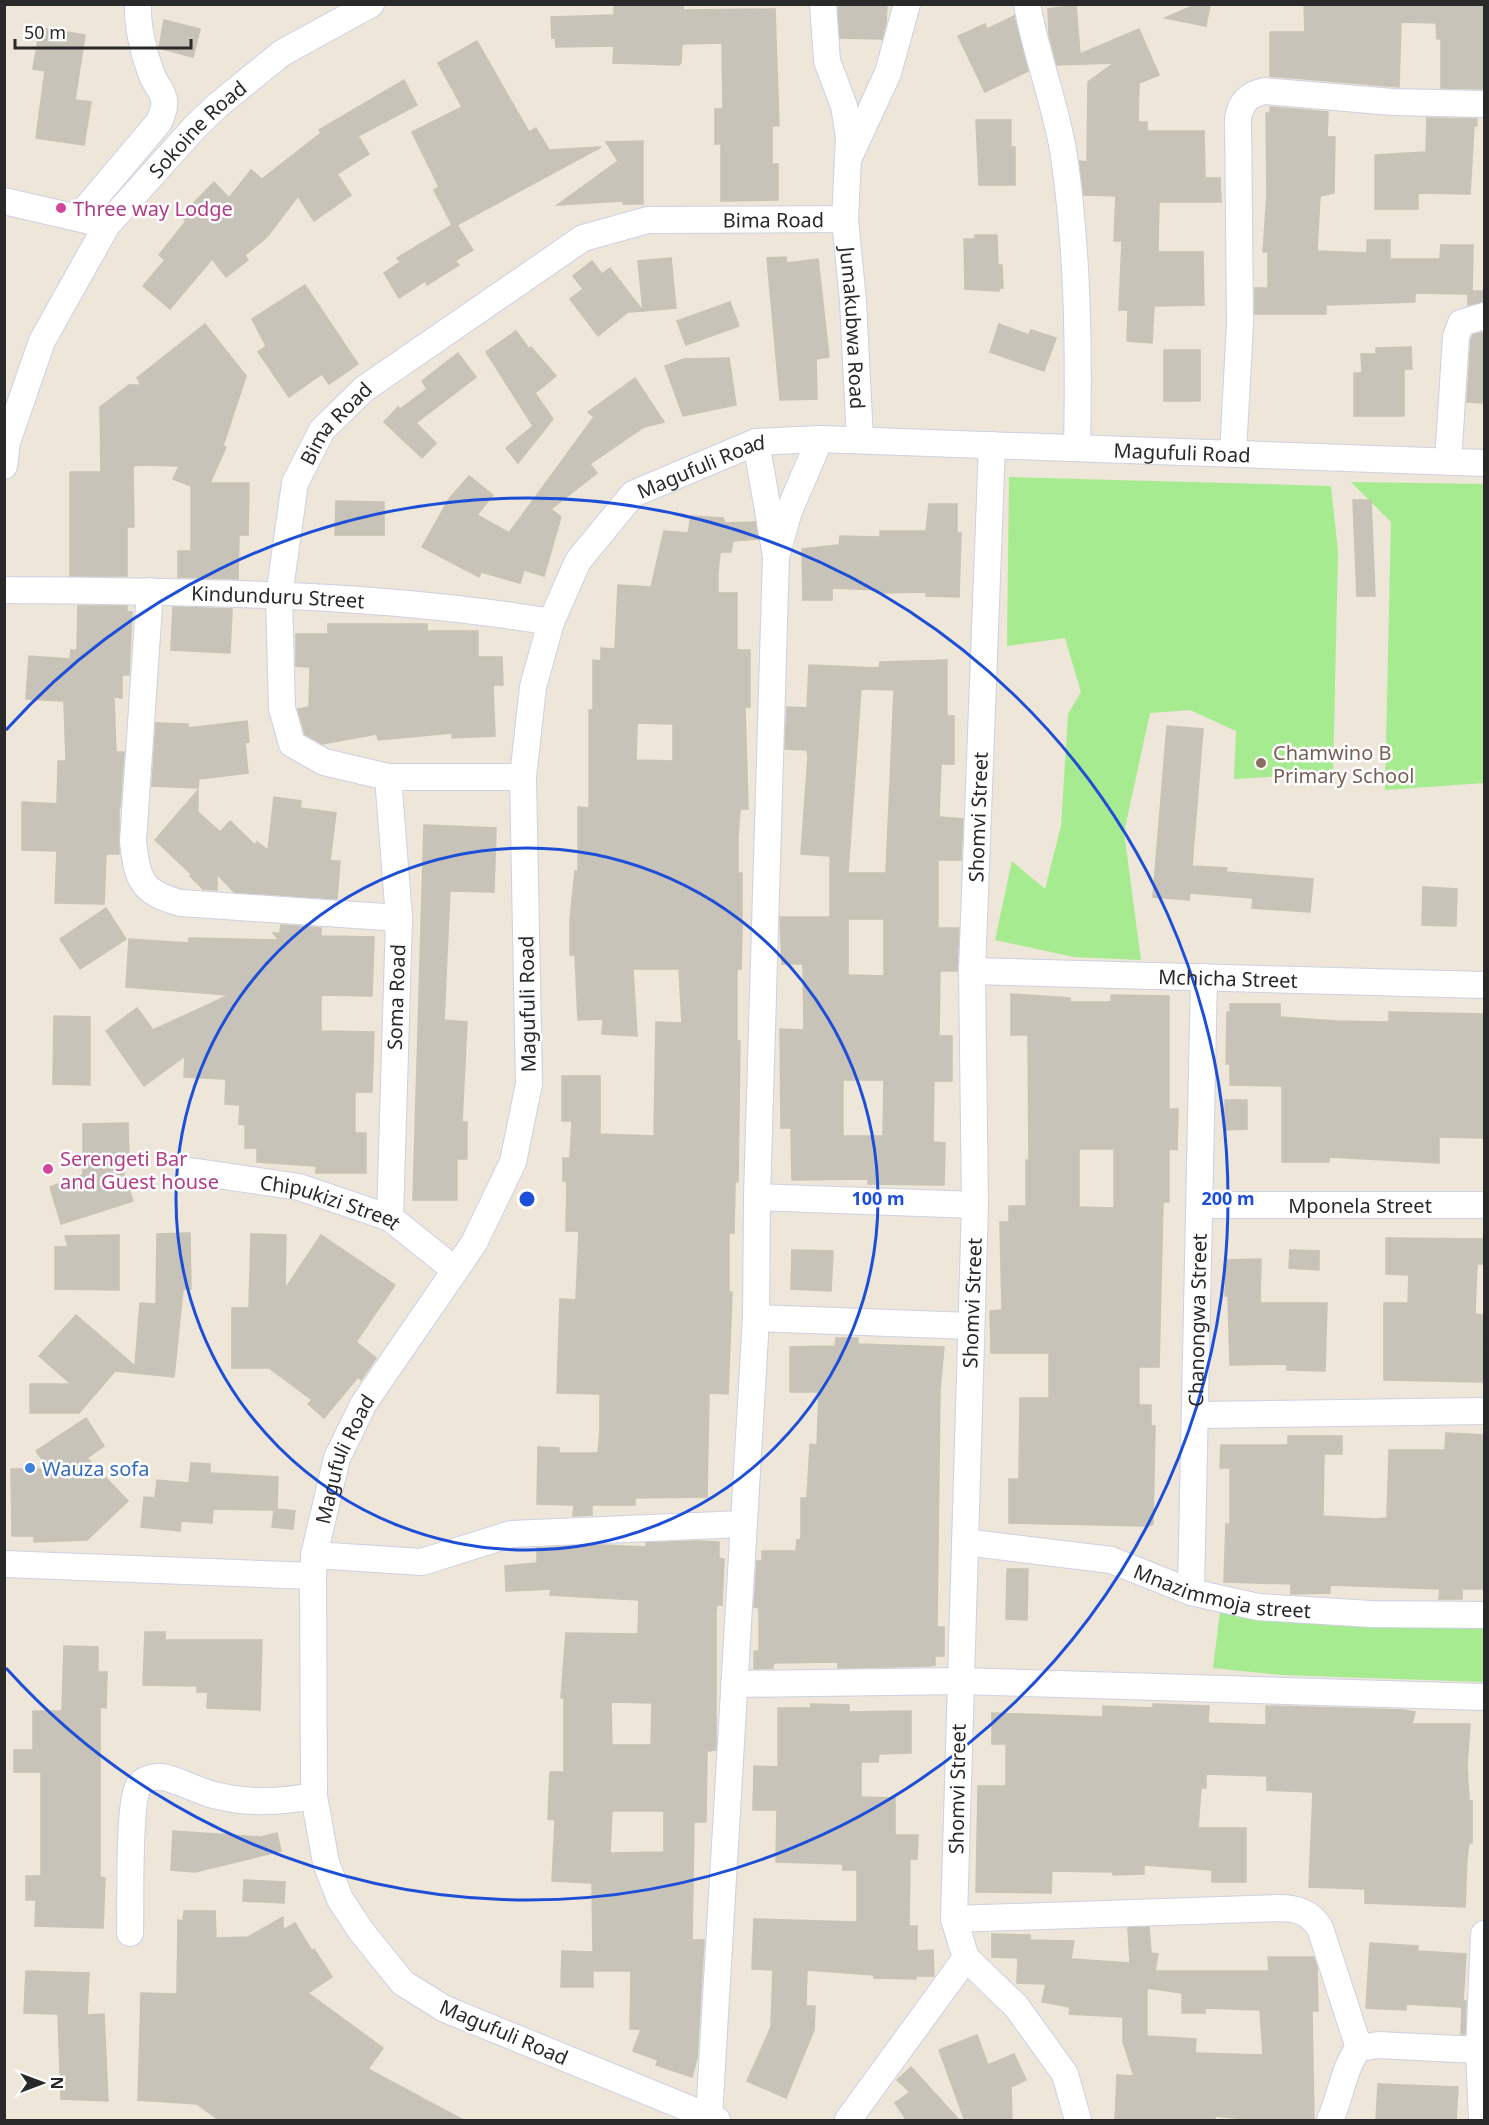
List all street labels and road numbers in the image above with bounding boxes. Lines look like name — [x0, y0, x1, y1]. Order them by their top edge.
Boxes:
street label: Sokoine Road — [142, 74, 252, 183]
street label: Bima Road — [723, 206, 824, 233]
street label: Jumakubwa Road — [834, 243, 872, 410]
street label: Bima Road — [293, 375, 377, 469]
street label: Magufuli Road — [633, 428, 765, 504]
street label: Magufuli Road — [1113, 436, 1251, 468]
street label: Kindunduru Street — [191, 579, 365, 614]
street label: Shomvi Street — [962, 751, 994, 883]
street label: Magufuli Road — [512, 935, 542, 1073]
street label: Soma Road — [381, 943, 411, 1051]
street label: Mchicha Street — [1158, 963, 1298, 993]
street label: Chipukizi Street — [258, 1168, 407, 1235]
street label: Mponela Street — [1288, 1192, 1432, 1219]
street label: Chanongwa Street — [1181, 1233, 1212, 1407]
street label: Shomvi Street — [956, 1237, 988, 1369]
street label: Magufuli Road — [308, 1388, 380, 1526]
street label: Mnazimmoja street — [1130, 1557, 1312, 1624]
street label: Shomvi Street — [942, 1724, 972, 1854]
street label: Magufuli Road — [436, 1993, 572, 2071]

